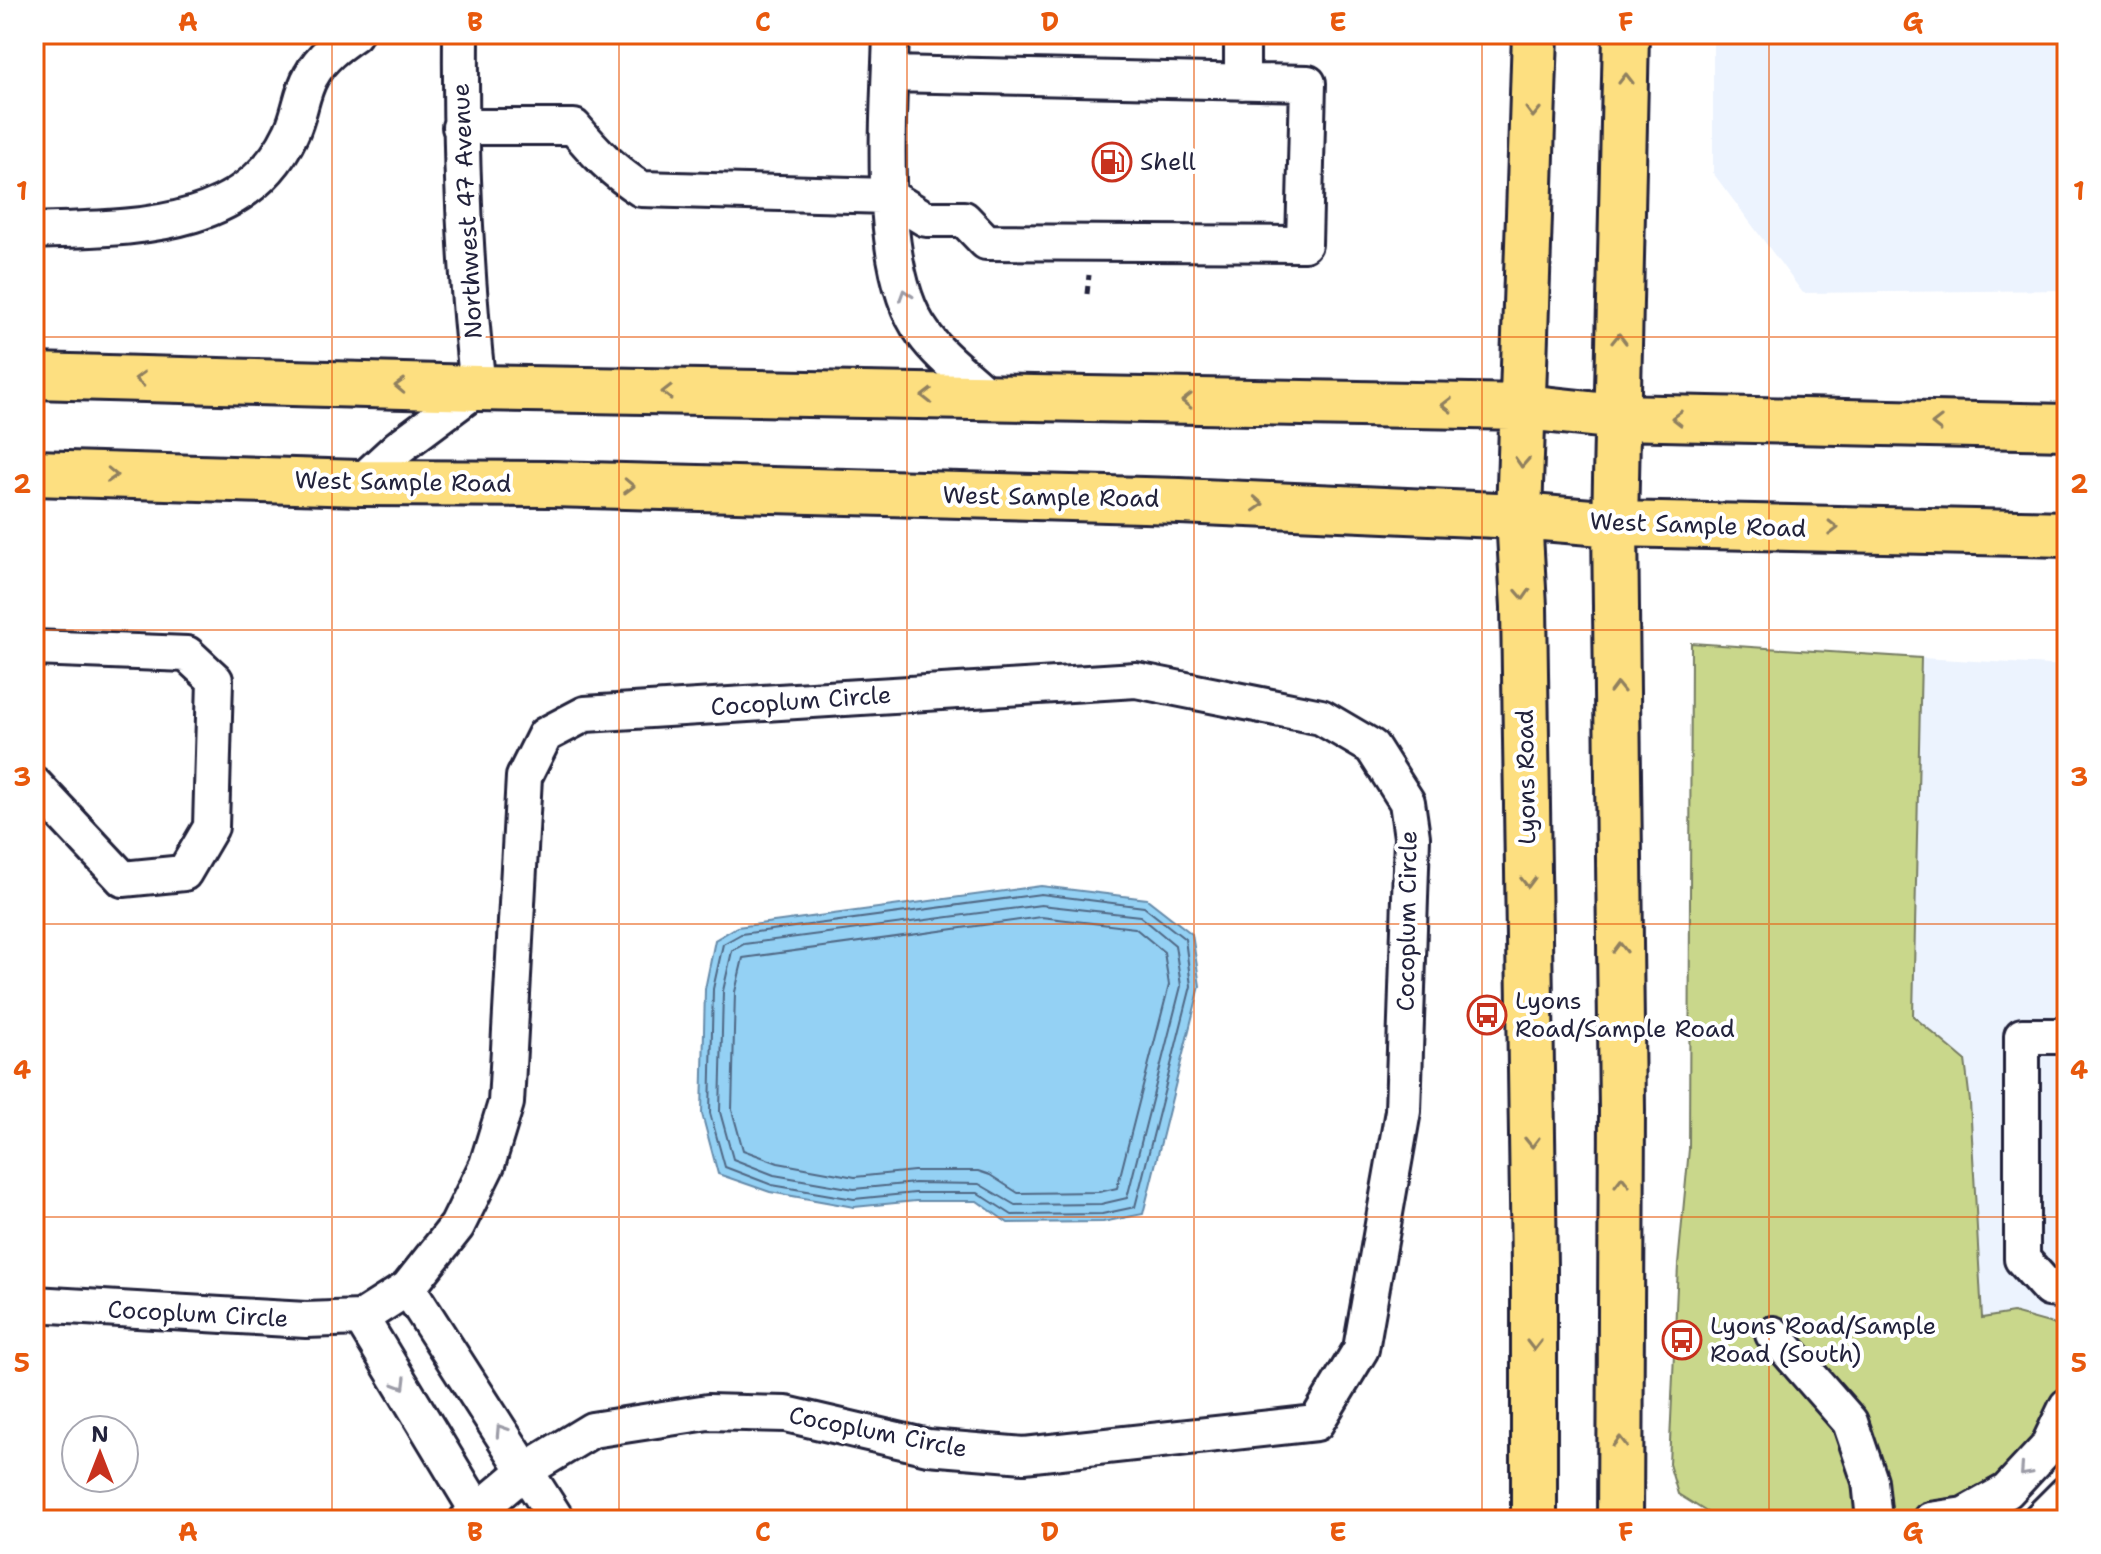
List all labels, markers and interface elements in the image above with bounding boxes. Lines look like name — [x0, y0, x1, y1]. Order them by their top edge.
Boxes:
text: A — [178, 4, 198, 39]
text: B — [467, 4, 483, 39]
text: C — [755, 4, 771, 39]
text: D — [1041, 4, 1059, 39]
text: E — [1329, 4, 1347, 39]
text: F — [1618, 4, 1634, 39]
text: G — [1903, 4, 1924, 39]
one-way arrow — [1617, 72, 1635, 85]
street label: Northwest 47 Avenue — [444, 82, 490, 340]
one-way arrow — [1524, 106, 1542, 119]
fuel station icon: Shell — [1091, 141, 1133, 183]
place label: Shell — [1140, 146, 1197, 178]
text: 1 — [16, 173, 28, 208]
text: 1 — [2073, 173, 2085, 208]
one-way arrow — [898, 289, 914, 303]
one-way arrow — [1611, 332, 1628, 345]
one-way arrow — [133, 371, 146, 388]
one-way arrow — [393, 378, 406, 395]
one-way arrow — [660, 383, 673, 400]
one-way arrow — [920, 387, 933, 405]
one-way arrow — [1180, 393, 1193, 410]
one-way arrow — [1440, 397, 1453, 414]
one-way arrow — [1670, 409, 1683, 427]
one-way arrow — [1930, 415, 1943, 433]
one-way arrow — [1514, 456, 1531, 469]
street label: West Sample Road — [294, 464, 512, 500]
text: 2 — [13, 466, 31, 501]
text: 2 — [2070, 466, 2088, 501]
one-way arrow — [106, 467, 119, 484]
one-way arrow — [623, 478, 636, 495]
street label: West Sample Road — [942, 479, 1160, 515]
one-way arrow — [1252, 496, 1265, 513]
street label: West Sample Road — [1589, 505, 1807, 545]
one-way arrow — [1827, 520, 1840, 537]
one-way arrow — [1514, 588, 1531, 601]
street label: Cocoplum Circle — [710, 679, 892, 723]
one-way arrow — [1608, 681, 1626, 694]
street label: Lyons Road — [1509, 709, 1543, 845]
text: 3 — [13, 759, 31, 794]
text: 3 — [2070, 759, 2088, 794]
street label: Cocoplum Circle — [1389, 830, 1425, 1012]
one-way arrow — [1519, 876, 1537, 889]
one-way arrow — [1611, 941, 1629, 954]
place label: Lyons Road/Sample Road — [1515, 985, 1735, 1045]
bus stop icon: Lyons Road/Sample Road — [1466, 994, 1508, 1036]
text: 4 — [13, 1052, 31, 1087]
text: 4 — [2070, 1052, 2088, 1087]
one-way arrow — [1523, 1136, 1541, 1149]
one-way arrow — [1613, 1175, 1631, 1188]
street label: Cocoplum Circle — [107, 1293, 289, 1335]
place label: Lyons Road/Sample Road (South) — [1710, 1310, 1936, 1370]
bus stop icon: Lyons Road/Sample Road (South) — [1661, 1319, 1703, 1361]
one-way arrow — [1525, 1339, 1543, 1352]
text: 5 — [14, 1345, 30, 1380]
text: 5 — [2071, 1345, 2087, 1380]
one-way arrow — [392, 1375, 407, 1390]
street label: Cocoplum Circle — [786, 1399, 970, 1465]
north arrow — [60, 1414, 140, 1494]
text: N — [91, 1420, 109, 1449]
one-way arrow — [495, 1425, 510, 1439]
one-way arrow — [1612, 1435, 1629, 1448]
one-way arrow — [2021, 1462, 2035, 1477]
text: A — [178, 1514, 198, 1549]
text: B — [467, 1514, 483, 1549]
text: C — [755, 1514, 771, 1549]
text: D — [1041, 1514, 1059, 1549]
text: E — [1329, 1514, 1347, 1549]
text: F — [1618, 1514, 1634, 1549]
text: G — [1903, 1514, 1924, 1549]

